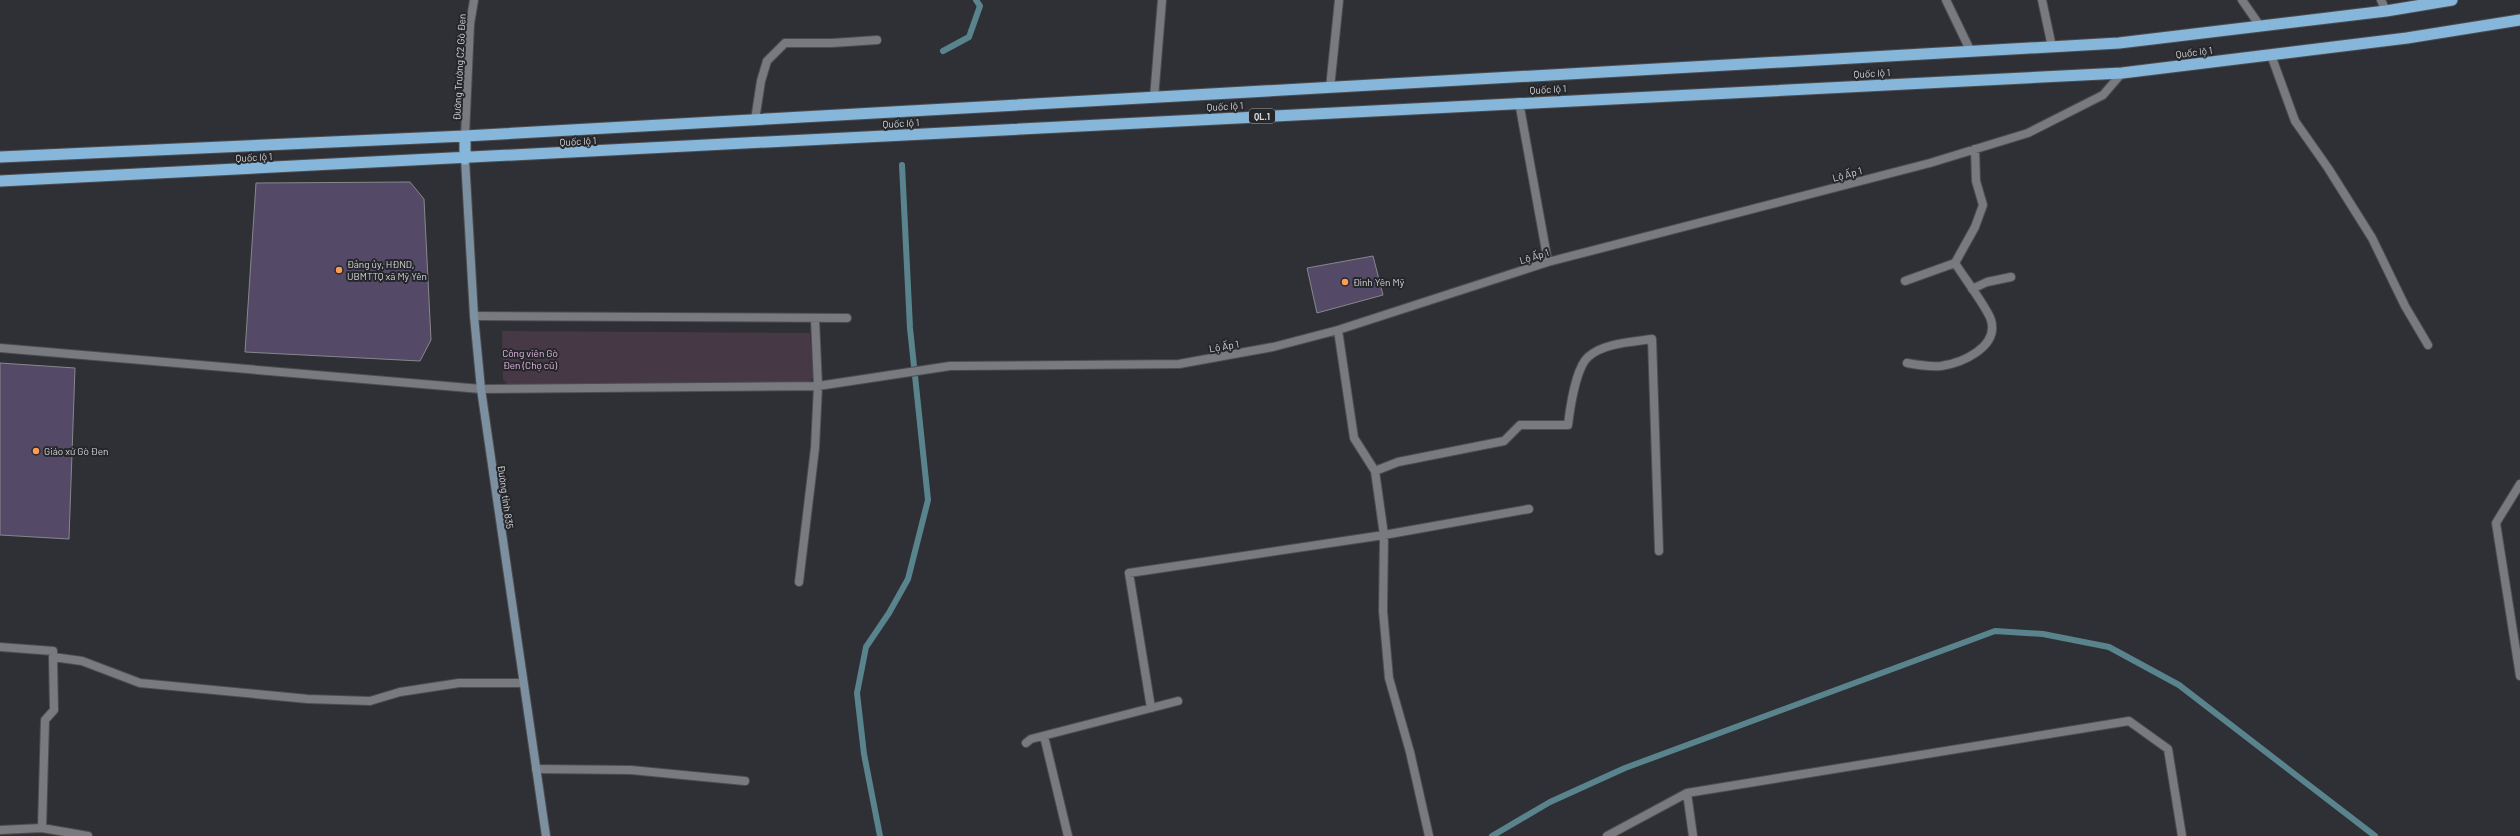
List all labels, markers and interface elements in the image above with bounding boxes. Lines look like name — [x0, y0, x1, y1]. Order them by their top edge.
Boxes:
street label: Đường Trường C2 Gò Đen — [450, 13, 468, 121]
street label: Quốc lộ 1 — [2175, 44, 2213, 60]
street label: Quốc lộ 1 — [1853, 66, 1891, 80]
street label: Quốc lộ 1 — [1529, 82, 1567, 96]
street label: Quốc lộ 1 — [1206, 99, 1244, 113]
road number: QL.1 — [1249, 109, 1275, 123]
street label: Quốc lộ 1 — [882, 116, 920, 130]
street label: Quốc lộ 1 — [559, 134, 597, 148]
street label: Quốc lộ 1 — [235, 150, 273, 164]
street label: Lộ Ấp 1 — [1831, 164, 1863, 184]
street label: Lộ Ấp 1 — [1518, 246, 1550, 266]
place label: Đảng ủy, HĐND, UBMTTQ xã Mỹ Yên — [347, 258, 427, 282]
marker: Đảng ủy, HĐND, UBMTTQ xã Mỹ Yên — [334, 265, 344, 275]
place label: Đình Yên Mỹ — [1353, 276, 1405, 288]
marker: Đình Yên Mỹ — [1340, 277, 1350, 287]
street label: Lộ Ấp 1 — [1208, 337, 1240, 355]
park label: Công viên Gò Đen (Chợ cũ) — [502, 347, 558, 371]
place label: Giáo xứ Gò Đen — [44, 445, 108, 457]
marker: Giáo xứ Gò Đen — [31, 446, 41, 456]
street label: Đường tỉnh 835 — [496, 464, 516, 530]

